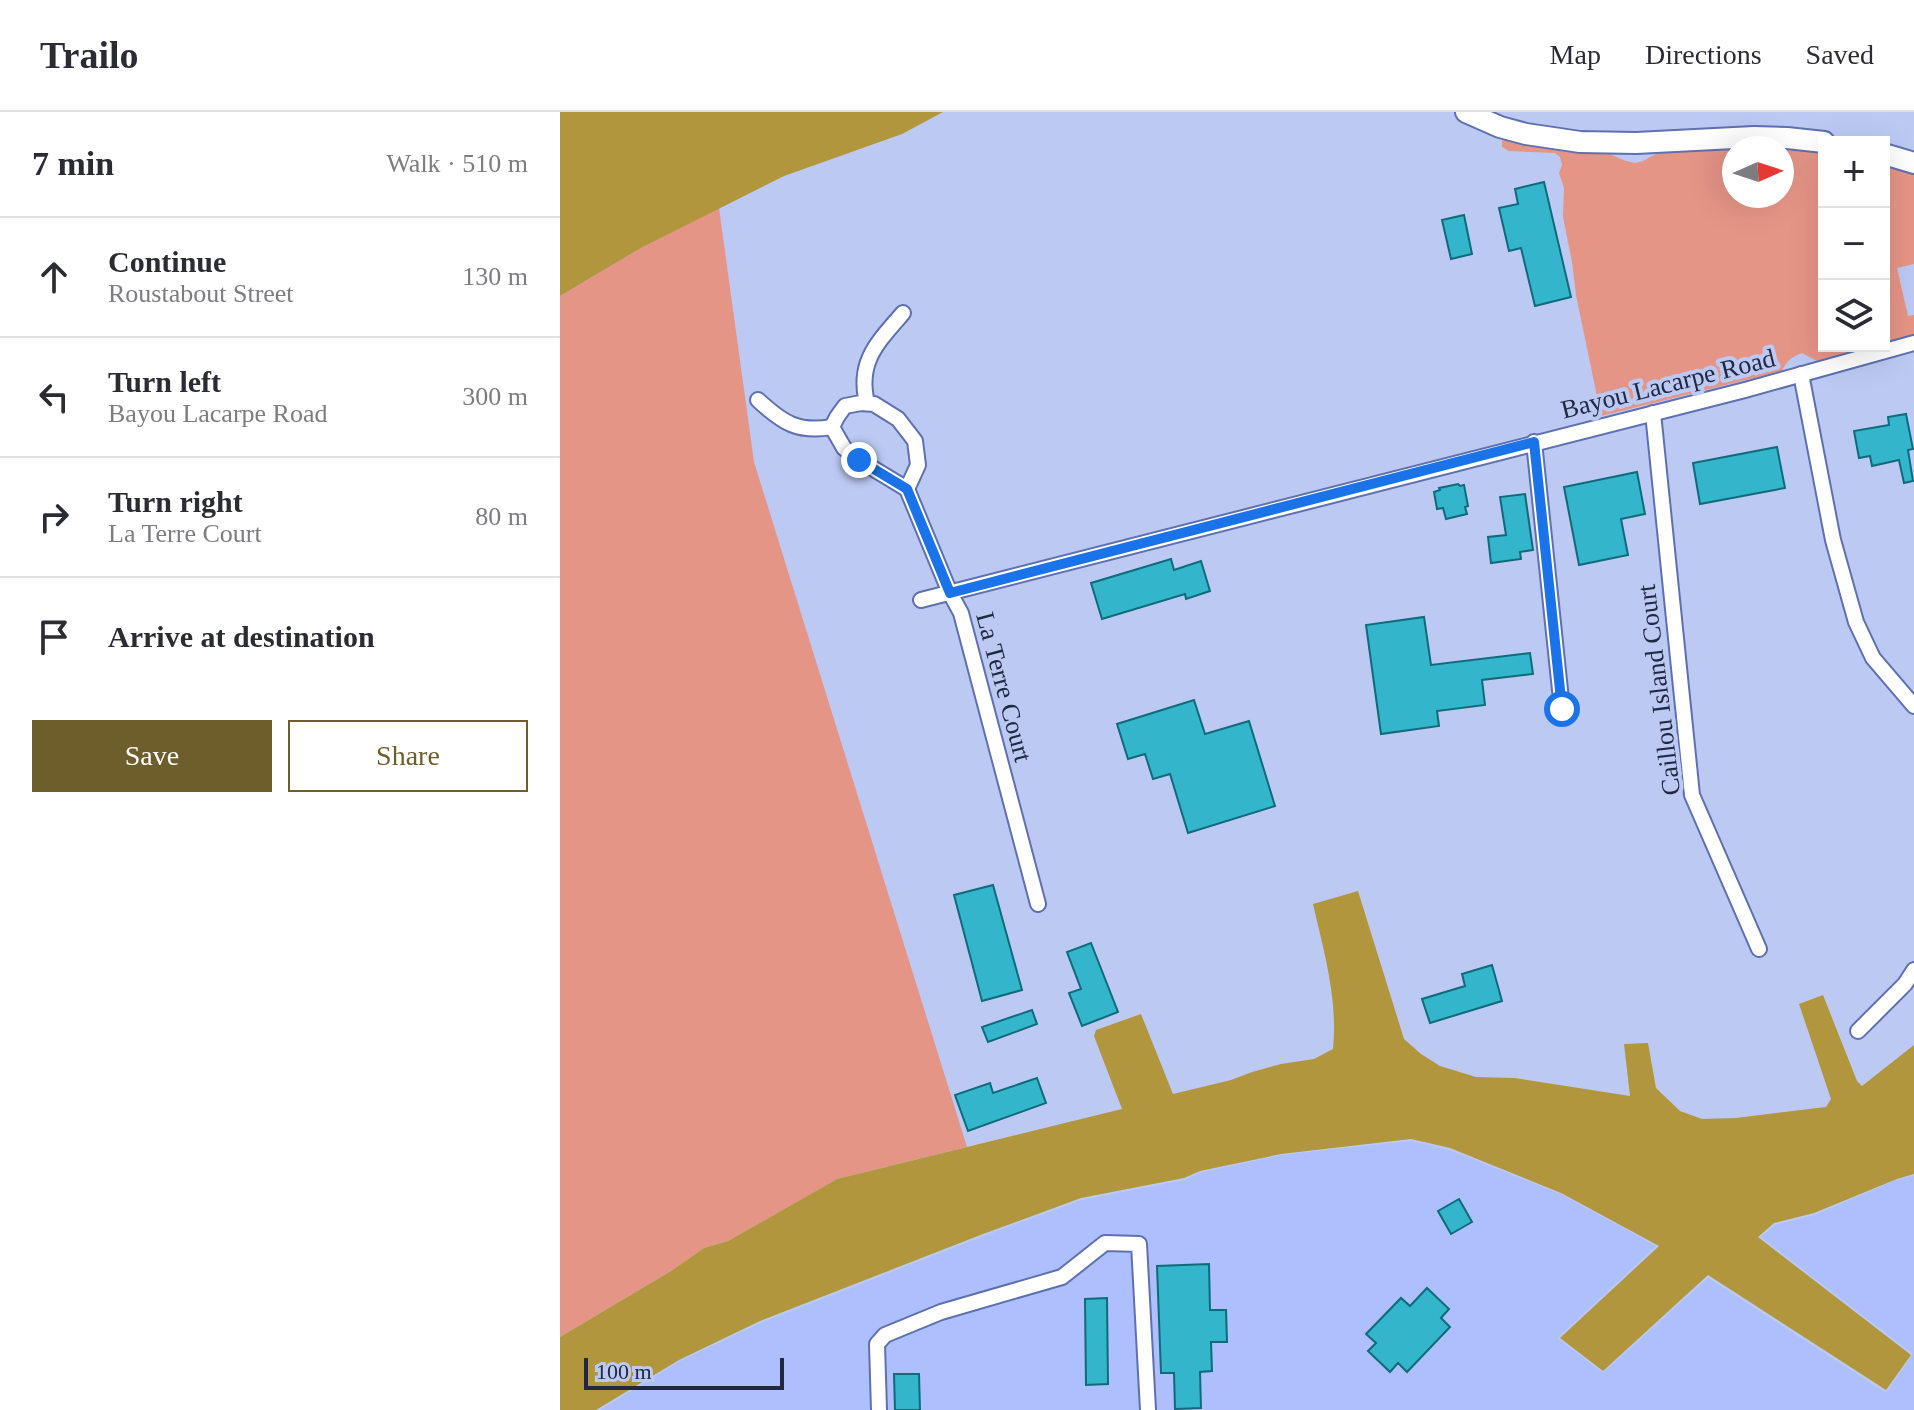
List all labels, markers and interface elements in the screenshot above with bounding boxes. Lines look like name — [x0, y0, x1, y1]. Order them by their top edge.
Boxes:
text: Trailo — [40, 34, 139, 76]
text: Map — [1550, 39, 1601, 70]
text: Directions — [1645, 39, 1762, 70]
text: Saved — [1806, 39, 1874, 70]
north arrow — [1722, 136, 1794, 208]
map controls — [1818, 136, 1890, 352]
button: + — [1818, 136, 1890, 208]
text: 7 min — [32, 145, 114, 182]
text: Walk · 510 m — [386, 149, 528, 178]
button: − — [1818, 208, 1890, 280]
text: Continue — [108, 245, 226, 278]
icon: ahead — [32, 255, 76, 299]
text: 130 m — [462, 262, 528, 291]
text: Roustabout Street — [108, 279, 294, 308]
button: layers — [1818, 280, 1890, 352]
street label: Bayou Lacarpe Road — [1558, 343, 1778, 425]
text: Turn left — [108, 365, 221, 398]
icon: left — [32, 375, 76, 419]
text: 300 m — [462, 382, 528, 411]
text: Bayou Lacarpe Road — [108, 399, 327, 428]
route end — [841, 442, 877, 478]
text: Turn right — [108, 485, 243, 518]
icon: right — [32, 495, 76, 539]
text: 80 m — [475, 502, 528, 531]
text: La Terre Court — [108, 519, 262, 548]
street label: Caillou Island Court — [1632, 582, 1686, 797]
street label: La Terre Court — [970, 609, 1038, 766]
icon: arrive — [32, 615, 76, 659]
text: Arrive at destination — [108, 620, 375, 653]
route start — [1544, 691, 1580, 727]
button: Save — [32, 720, 272, 792]
button: Share — [288, 720, 528, 792]
scale bar — [584, 1354, 784, 1390]
text: 100 m — [596, 1359, 652, 1384]

